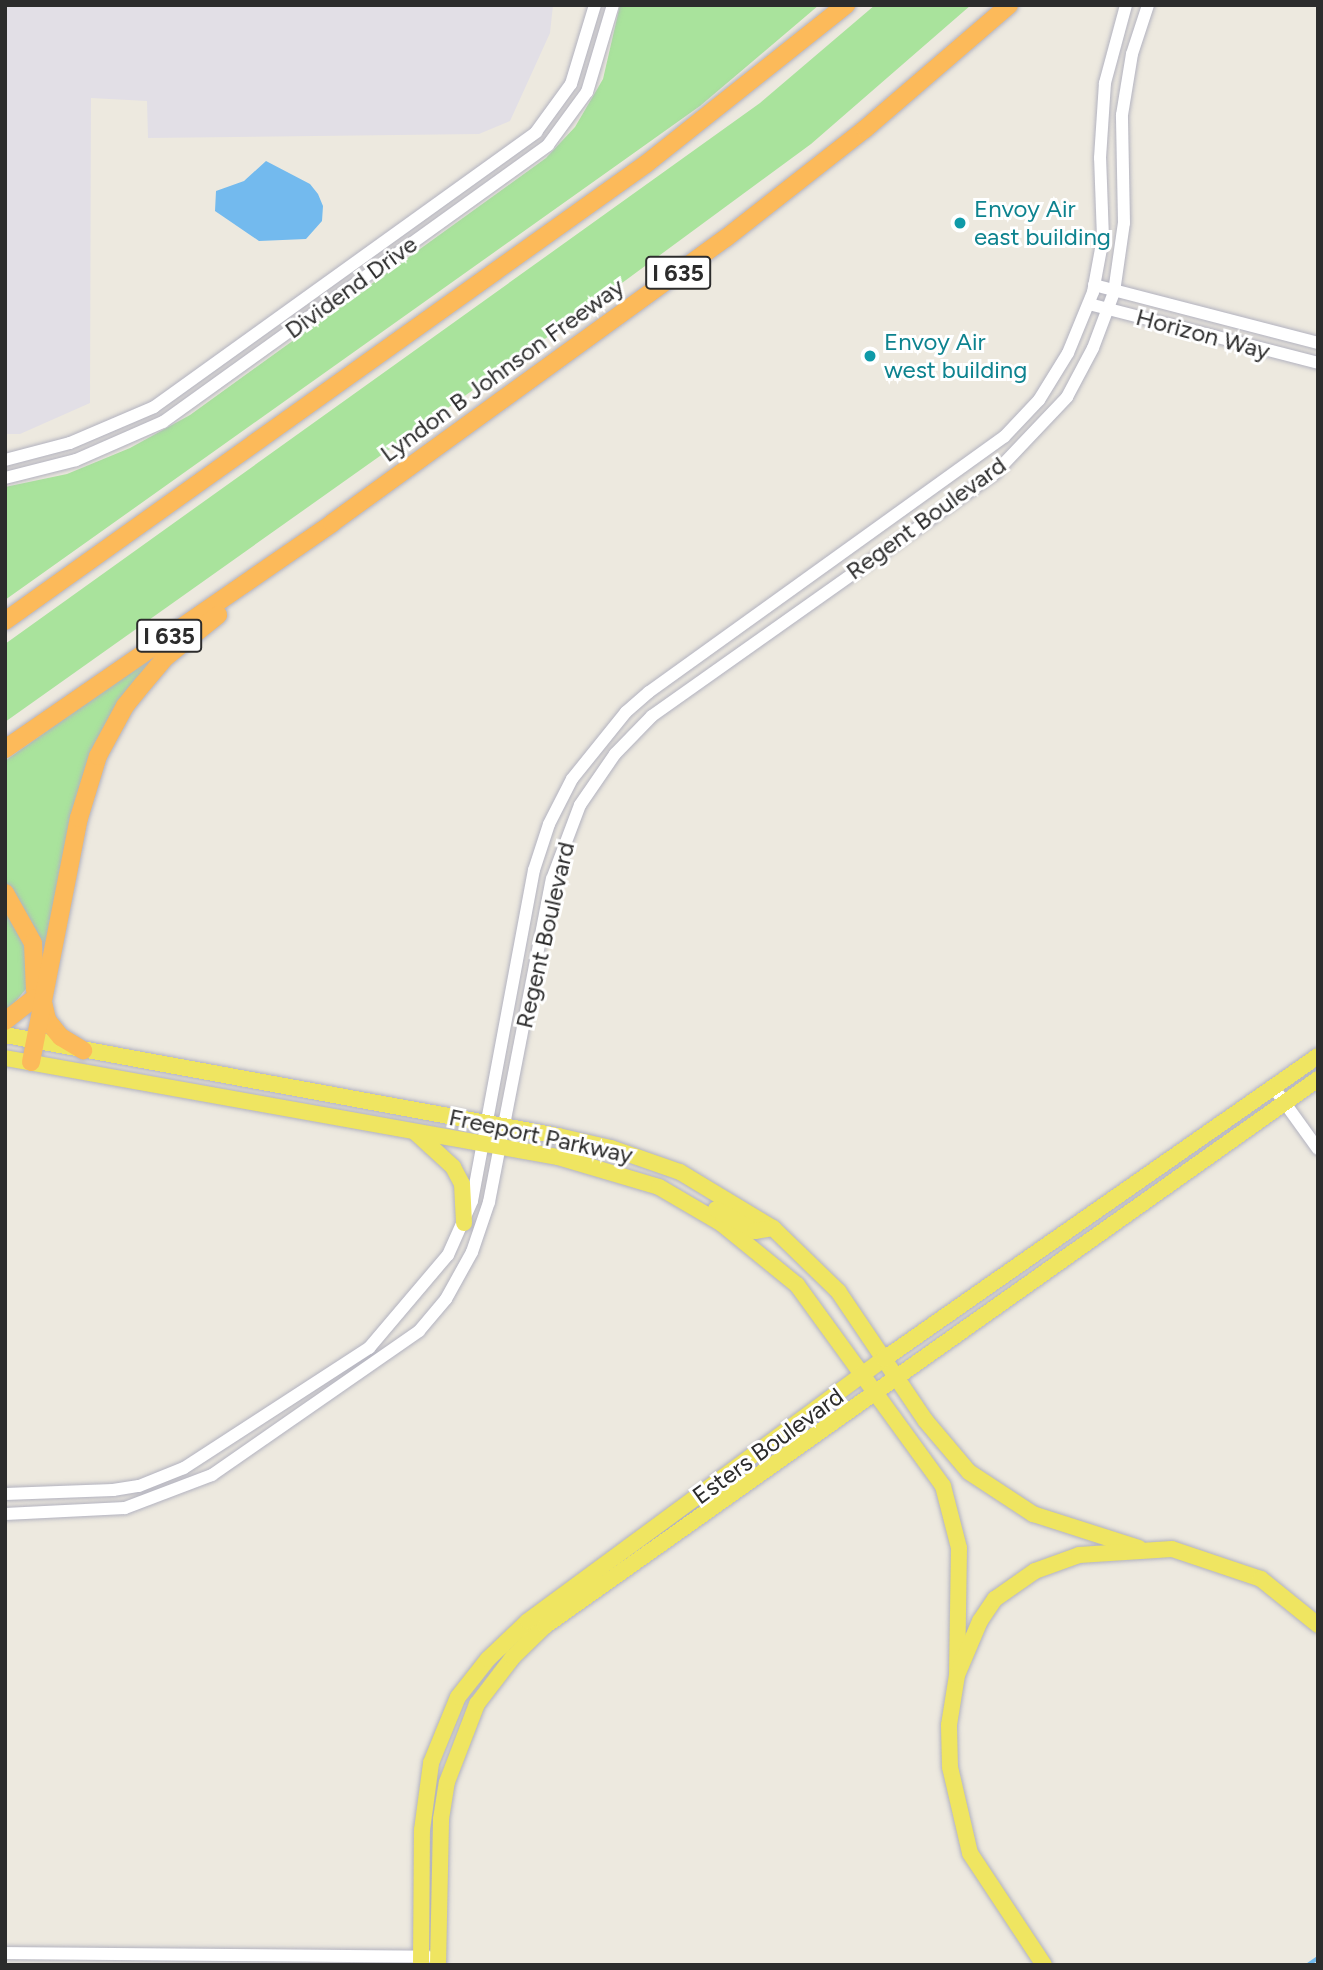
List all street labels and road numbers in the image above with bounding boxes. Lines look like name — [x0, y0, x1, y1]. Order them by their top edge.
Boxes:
street label: Dividend Drive — [279, 229, 423, 345]
road number: I 635 — [645, 254, 711, 292]
street label: Lyndon B Johnson Freeway — [375, 272, 629, 468]
street label: Horizon Way — [1133, 302, 1273, 366]
street label: Regent Boulevard — [841, 450, 1011, 586]
road number: I 635 — [136, 616, 202, 656]
street label: Regent Boulevard — [510, 839, 580, 1031]
street label: Freeport Parkway — [446, 1102, 636, 1170]
street label: Esters Boulevard — [687, 1382, 849, 1510]

